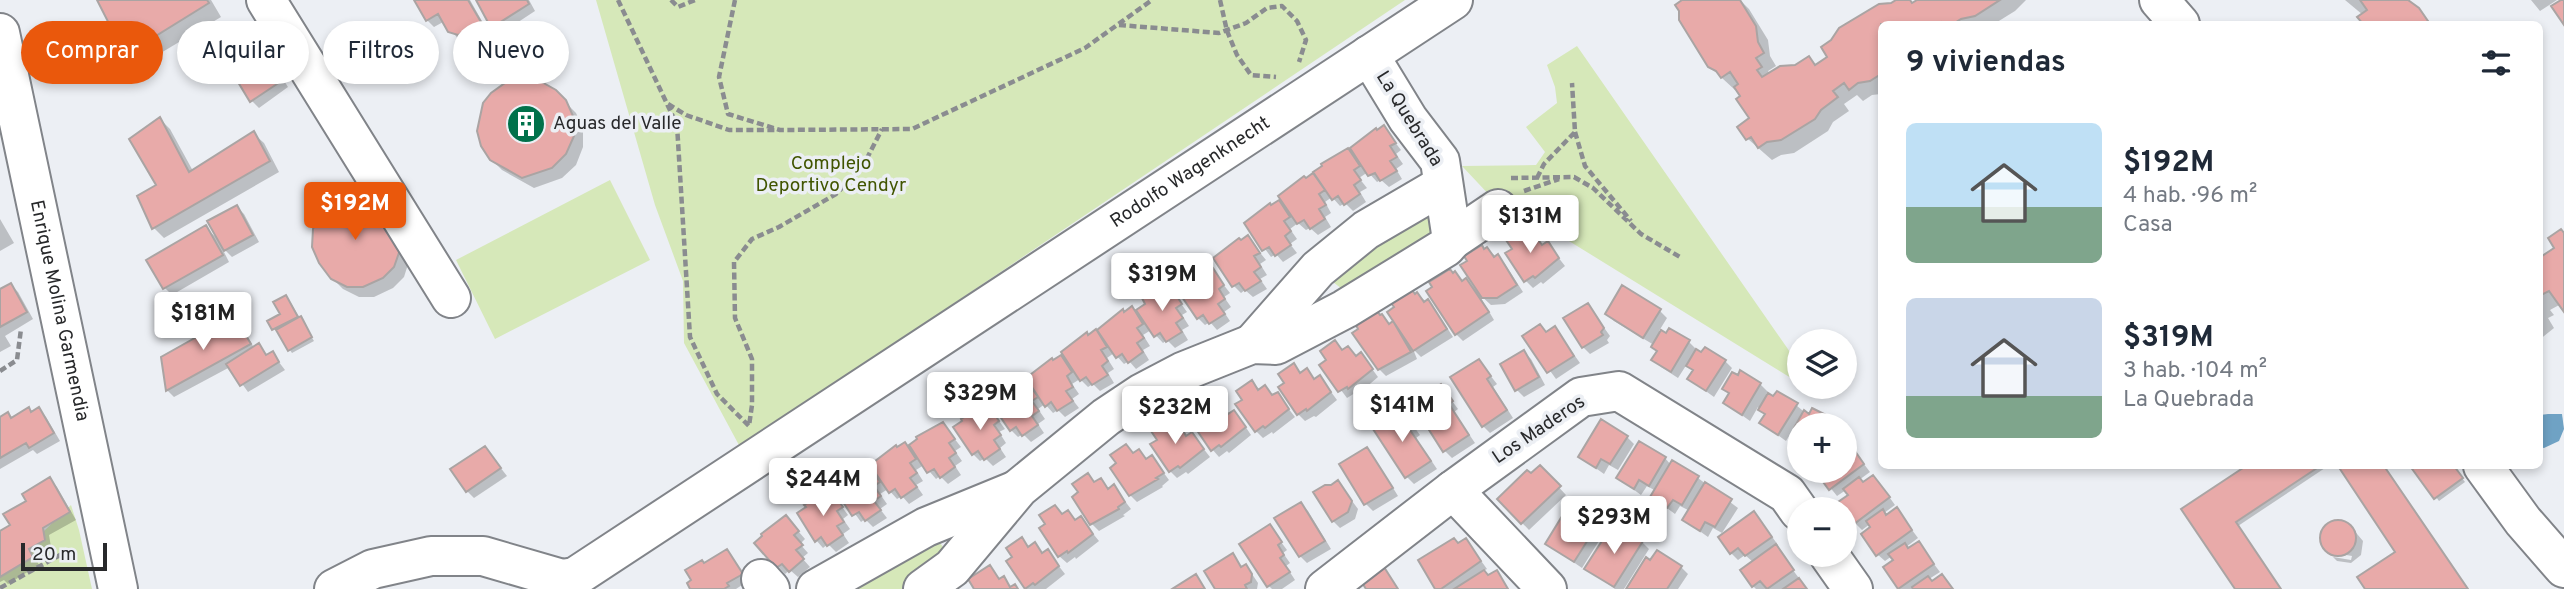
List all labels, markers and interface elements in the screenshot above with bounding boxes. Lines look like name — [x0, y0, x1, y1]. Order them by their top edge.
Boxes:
chip: Comprar — [21, 21, 163, 84]
chip: Alquilar — [177, 21, 309, 84]
chip: Filtros — [323, 21, 439, 84]
chip: Nuevo — [453, 21, 569, 84]
icon: filters — [2477, 44, 2515, 82]
text: 9 viviendas — [1906, 45, 2066, 82]
street label: La Quebrada — [1370, 67, 1448, 171]
building icon: Aguas del Valle — [505, 103, 547, 145]
street label: Rodolfo Wagenknecht — [1106, 111, 1275, 234]
place label: Aguas del Valle — [553, 112, 681, 136]
text: $192M — [2123, 145, 2214, 182]
icon: home — [1962, 151, 2046, 235]
park label: Complejo Deportivo Cendyr — [756, 152, 907, 198]
pin: $192M — [306, 182, 404, 242]
text: 4 hab. · 96 m² — [2123, 182, 2257, 211]
text: $192M — [320, 190, 390, 219]
pin: $131M — [1481, 196, 1579, 255]
street label: Enrique Molina Garmendia — [24, 198, 94, 424]
text: $131M — [1498, 203, 1562, 232]
text: Casa — [2123, 211, 2173, 240]
pin: $319M — [1113, 254, 1211, 313]
text: $319M — [1127, 261, 1197, 290]
pin: $181M — [154, 292, 252, 352]
text: $181M — [170, 300, 236, 329]
text: $319M — [2123, 320, 2214, 357]
icon: home — [1962, 326, 2046, 410]
map controls — [1787, 329, 1857, 567]
button: layers — [1787, 329, 1857, 399]
text: 3 hab. · 104 m² — [2123, 357, 2267, 386]
pin: $329M — [931, 372, 1029, 432]
text: $329M — [943, 380, 1017, 409]
pin: $141M — [1353, 384, 1451, 444]
pin: $232M — [1126, 386, 1224, 446]
text: La Quebrada — [2123, 386, 2254, 415]
street label: Los Maderos — [1488, 390, 1590, 470]
text: $141M — [1369, 392, 1435, 421]
text: $232M — [1138, 394, 1212, 423]
button: + — [1787, 413, 1857, 483]
pin: $244M — [774, 458, 872, 518]
text: $244M — [785, 466, 861, 495]
pin: $293M — [1565, 496, 1663, 556]
button: − — [1787, 497, 1857, 567]
text: $293M — [1577, 504, 1651, 533]
scale bar — [21, 540, 107, 572]
text: 20 m — [32, 543, 76, 567]

